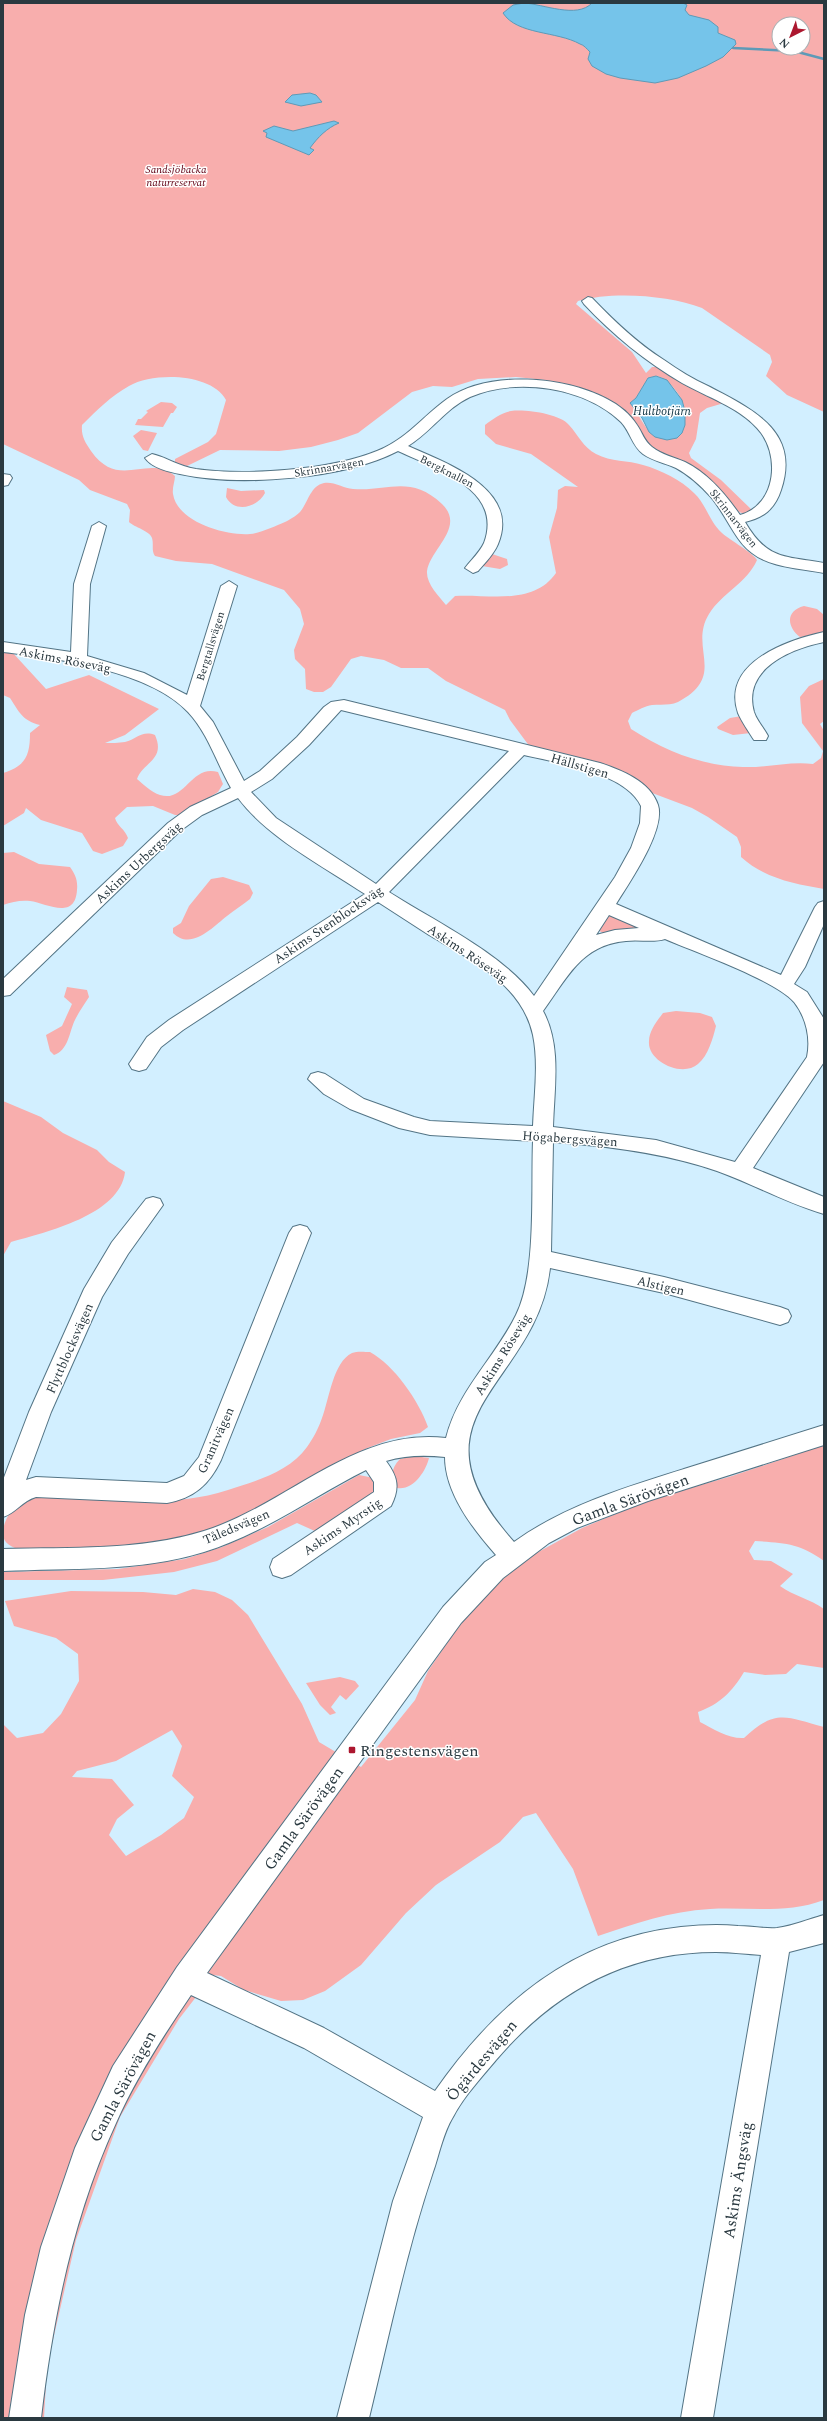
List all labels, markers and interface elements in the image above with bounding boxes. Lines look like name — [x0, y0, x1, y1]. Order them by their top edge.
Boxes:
north arrow — [771, 16, 811, 56]
text: N — [776, 34, 794, 52]
park label: Sandsjöbacka naturreservat — [145, 161, 207, 191]
water label: Hultbotjärn — [633, 402, 692, 421]
street label: Bergknallen — [417, 450, 477, 492]
street label: Skrinnarvägen — [293, 453, 365, 482]
street label: Skrinnarvägen — [705, 485, 762, 551]
street label: Bergtallsvägen — [192, 609, 229, 683]
street label: Askims Röseväg — [17, 641, 113, 679]
street label: Hällstigen — [548, 748, 611, 784]
street label: Askims Urbergsväg — [91, 817, 187, 909]
street label: Askims Stenblocksväg — [270, 881, 387, 969]
street label: Askims Röseväg — [423, 919, 512, 988]
street label: Högabergsvägen — [522, 1126, 619, 1152]
street label: Alstigen — [635, 1271, 687, 1301]
street label: Flyttblocksvägen — [41, 1299, 99, 1397]
street label: Askims Röseväg — [470, 1310, 536, 1399]
street label: Granitvägen — [192, 1403, 240, 1477]
street label: Gamla Särövägen — [568, 1468, 692, 1532]
street label: Askims Myrstig — [299, 1493, 386, 1561]
street label: Tåledsvägen — [200, 1504, 273, 1550]
place label: Ringestensvägen — [360, 1739, 479, 1763]
marker: Ringestensvägen — [347, 1745, 357, 1755]
street label: Gamla Särövägen — [258, 1762, 350, 1875]
street label: Ögärdesvägen — [440, 2015, 523, 2107]
street label: Gamla Särövägen — [83, 2026, 162, 2146]
street label: Askims Ängsväg — [717, 2120, 759, 2240]

